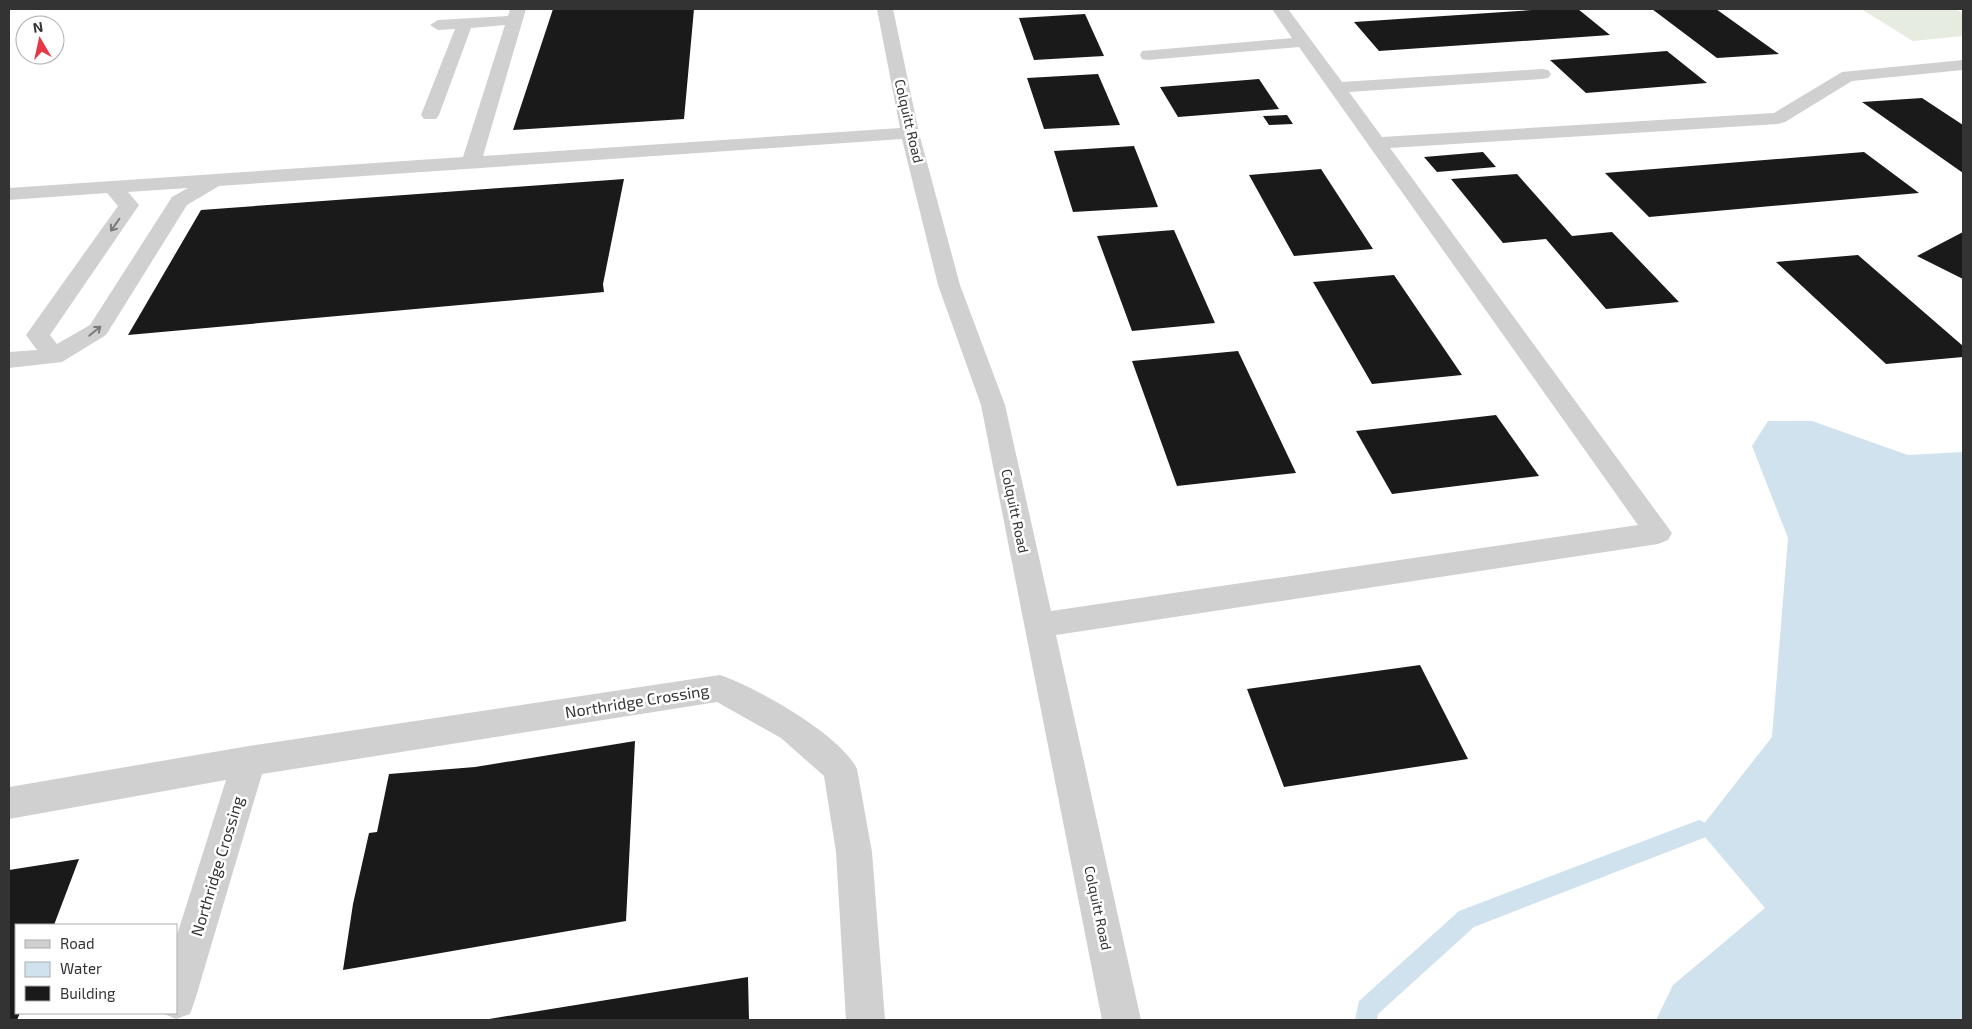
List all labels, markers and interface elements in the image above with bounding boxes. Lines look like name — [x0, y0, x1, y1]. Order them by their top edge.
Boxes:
north arrow — [15, 15, 65, 65]
text: N — [32, 17, 44, 36]
street label: Colquitt Road — [892, 77, 927, 164]
one-way arrow — [110, 218, 120, 232]
one-way arrow — [88, 326, 101, 337]
street label: Colquitt Road — [998, 467, 1033, 555]
street label: Northridge Crossing — [564, 680, 710, 721]
street label: Northridge Crossing — [186, 793, 247, 938]
street label: Colquitt Road — [1081, 864, 1116, 952]
legend — [15, 924, 178, 1014]
text: Road — [60, 934, 95, 952]
text: Water — [60, 959, 102, 977]
text: Building — [60, 984, 116, 1002]

